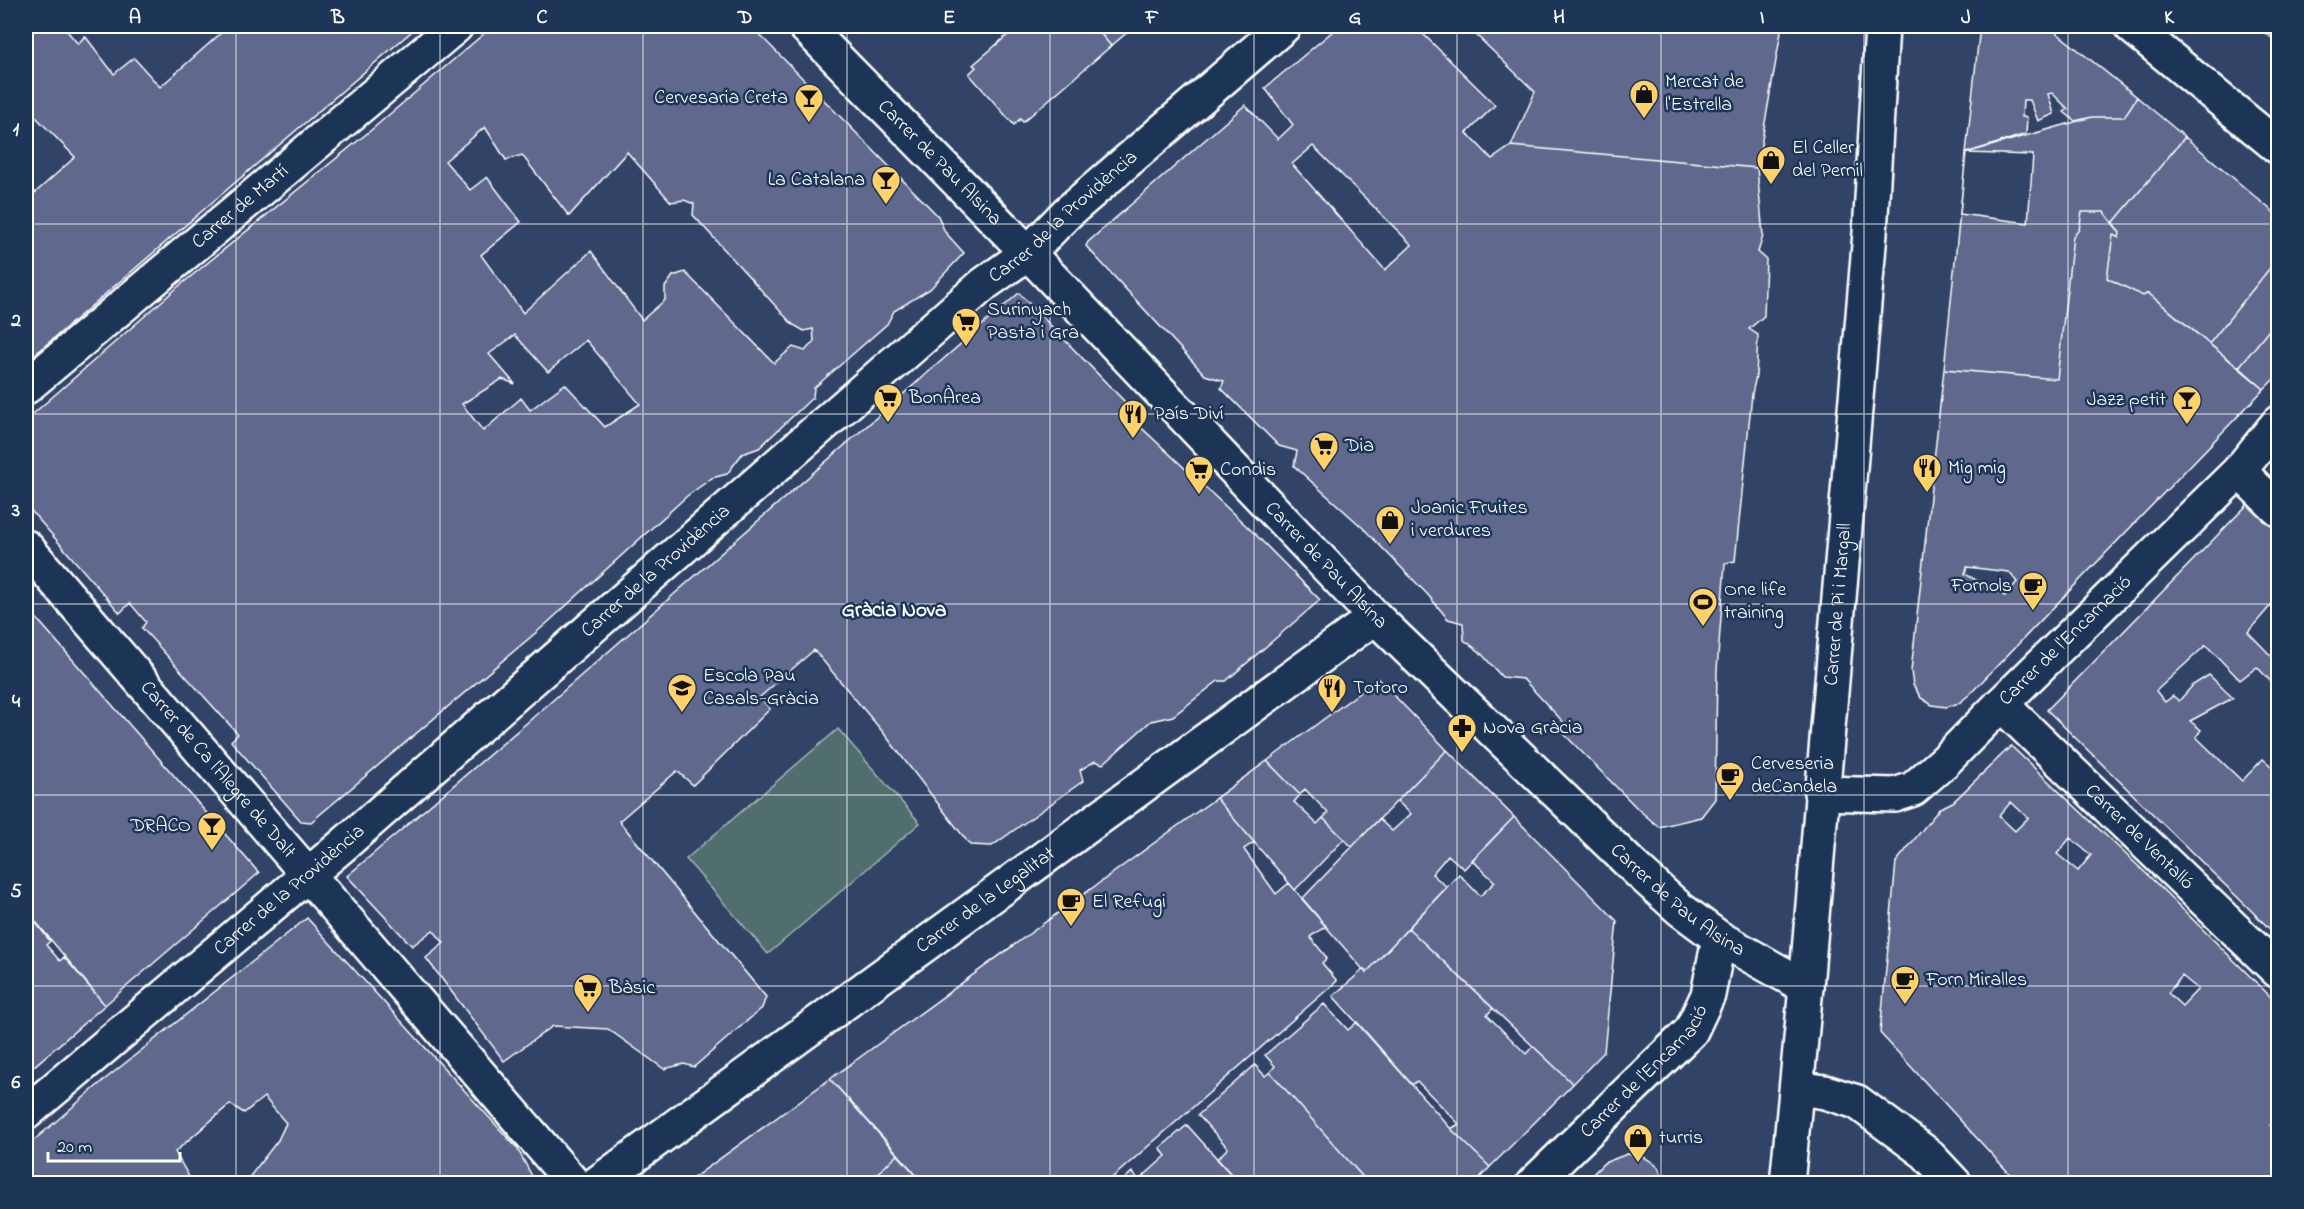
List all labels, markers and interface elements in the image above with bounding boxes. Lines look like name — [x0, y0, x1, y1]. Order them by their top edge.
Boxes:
text: A — [129, 4, 141, 33]
text: B — [330, 4, 345, 33]
text: C — [537, 4, 548, 33]
text: D — [737, 4, 752, 33]
text: E — [943, 4, 955, 33]
text: F — [1145, 4, 1159, 33]
text: G — [1349, 4, 1362, 33]
text: H — [1553, 4, 1565, 33]
text: I — [1760, 4, 1765, 33]
text: J — [1961, 4, 1971, 33]
text: K — [2164, 4, 2175, 33]
place label: Mercat de l'Estrella — [1665, 68, 1744, 120]
shop icon: Mercat de l'Estrella — [1628, 78, 1660, 120]
bar icon: Cervesaria Creta — [793, 82, 825, 124]
place label: Cervesaria Creta — [654, 84, 788, 113]
street label: Carrer de Pau Alsina — [871, 93, 1009, 233]
text: 1 — [13, 116, 20, 145]
place label: El Celler del Pernil — [1792, 134, 1863, 186]
street label: Carrer de la Providència — [983, 143, 1144, 291]
shop icon: El Celler del Pernil — [1755, 144, 1787, 186]
street label: Carrer de Martí — [186, 158, 295, 256]
bar icon: La Catalana — [870, 164, 902, 206]
place label: La Catalana — [768, 166, 865, 195]
place label: Surinyach Pasta i Gra — [987, 296, 1079, 348]
supermarket icon: Surinyach Pasta i Gra — [950, 306, 982, 348]
text: 2 — [10, 307, 21, 336]
supermarket icon: BonÀrea — [872, 382, 904, 424]
place label: BonÀrea — [908, 384, 981, 413]
bar icon: Jazz petit — [2171, 384, 2203, 426]
place label: Jazz petit — [2087, 386, 2166, 415]
restaurant icon: País Diví — [1117, 398, 1149, 440]
place label: País Diví — [1154, 400, 1224, 429]
supermarket icon: Dia — [1308, 430, 1340, 472]
place label: Dia — [1344, 432, 1374, 461]
restaurant icon: Mig mig — [1911, 452, 1943, 494]
supermarket icon: Condis — [1183, 454, 1215, 496]
place label: Mig mig — [1948, 454, 2006, 484]
place label: Condis — [1220, 456, 1276, 485]
place label: Joanic Fruites i verdures — [1411, 494, 1528, 546]
street label: Carrer de Pau Alsina — [1258, 495, 1394, 636]
text: 3 — [11, 497, 20, 526]
street label: Carrer de la Providència — [575, 497, 737, 645]
shop icon: Joanic Fruites i verdures — [1374, 504, 1406, 546]
street label: Carrer de Pi i Margall — [1817, 522, 1860, 687]
street label: Carrer de l'Encarnació — [1992, 569, 2139, 713]
cafe icon: Fornols — [2017, 570, 2049, 612]
place label: Fornols — [1950, 572, 2012, 601]
place label: One life training — [1724, 576, 1786, 629]
sports icon: One life training — [1687, 586, 1719, 628]
district label: Gràcia Nova — [842, 596, 946, 626]
place label: Escola Pau Casals-Gràcia — [703, 662, 819, 714]
school or university icon: Escola Pau Casals-Gràcia — [666, 672, 698, 714]
restaurant icon: Totoro — [1316, 672, 1348, 714]
place label: Totoro — [1353, 674, 1408, 703]
street label: Carrer de Ca l'Alegre de Dalt — [133, 675, 303, 865]
text: 4 — [12, 688, 21, 717]
pharmacy icon: Nova Gràcia — [1446, 712, 1478, 754]
place label: Nova Gràcia — [1483, 714, 1583, 743]
place label: Cerveseria deCandela — [1751, 750, 1837, 802]
cafe icon: Cerveseria deCandela — [1714, 760, 1746, 802]
street label: Carrer de Ventalló — [2078, 777, 2201, 897]
bar icon: DRACO — [196, 810, 228, 852]
place label: DRACO — [130, 812, 191, 841]
street label: Carrer de la Providència — [207, 818, 372, 963]
street label: Carrer de Pau Alsina — [1603, 837, 1750, 964]
street label: Carrer de la Legalitat — [910, 840, 1062, 961]
text: 5 — [10, 878, 22, 907]
cafe icon: El Refugi — [1055, 886, 1087, 928]
place label: El Refugi — [1092, 888, 1166, 918]
cafe icon: Forn Miralles — [1889, 964, 1921, 1006]
place label: Forn Miralles — [1925, 966, 2027, 995]
supermarket icon: Bàsic — [572, 972, 604, 1014]
place label: Bàsic — [608, 974, 655, 1003]
street label: Carrer de l'Encarnació — [1574, 1000, 1716, 1145]
text: 6 — [12, 1069, 21, 1098]
shop icon: turris — [1622, 1122, 1654, 1164]
place label: turris — [1659, 1124, 1703, 1153]
scale bar — [48, 1125, 180, 1163]
text: 20 m — [57, 1135, 92, 1161]

